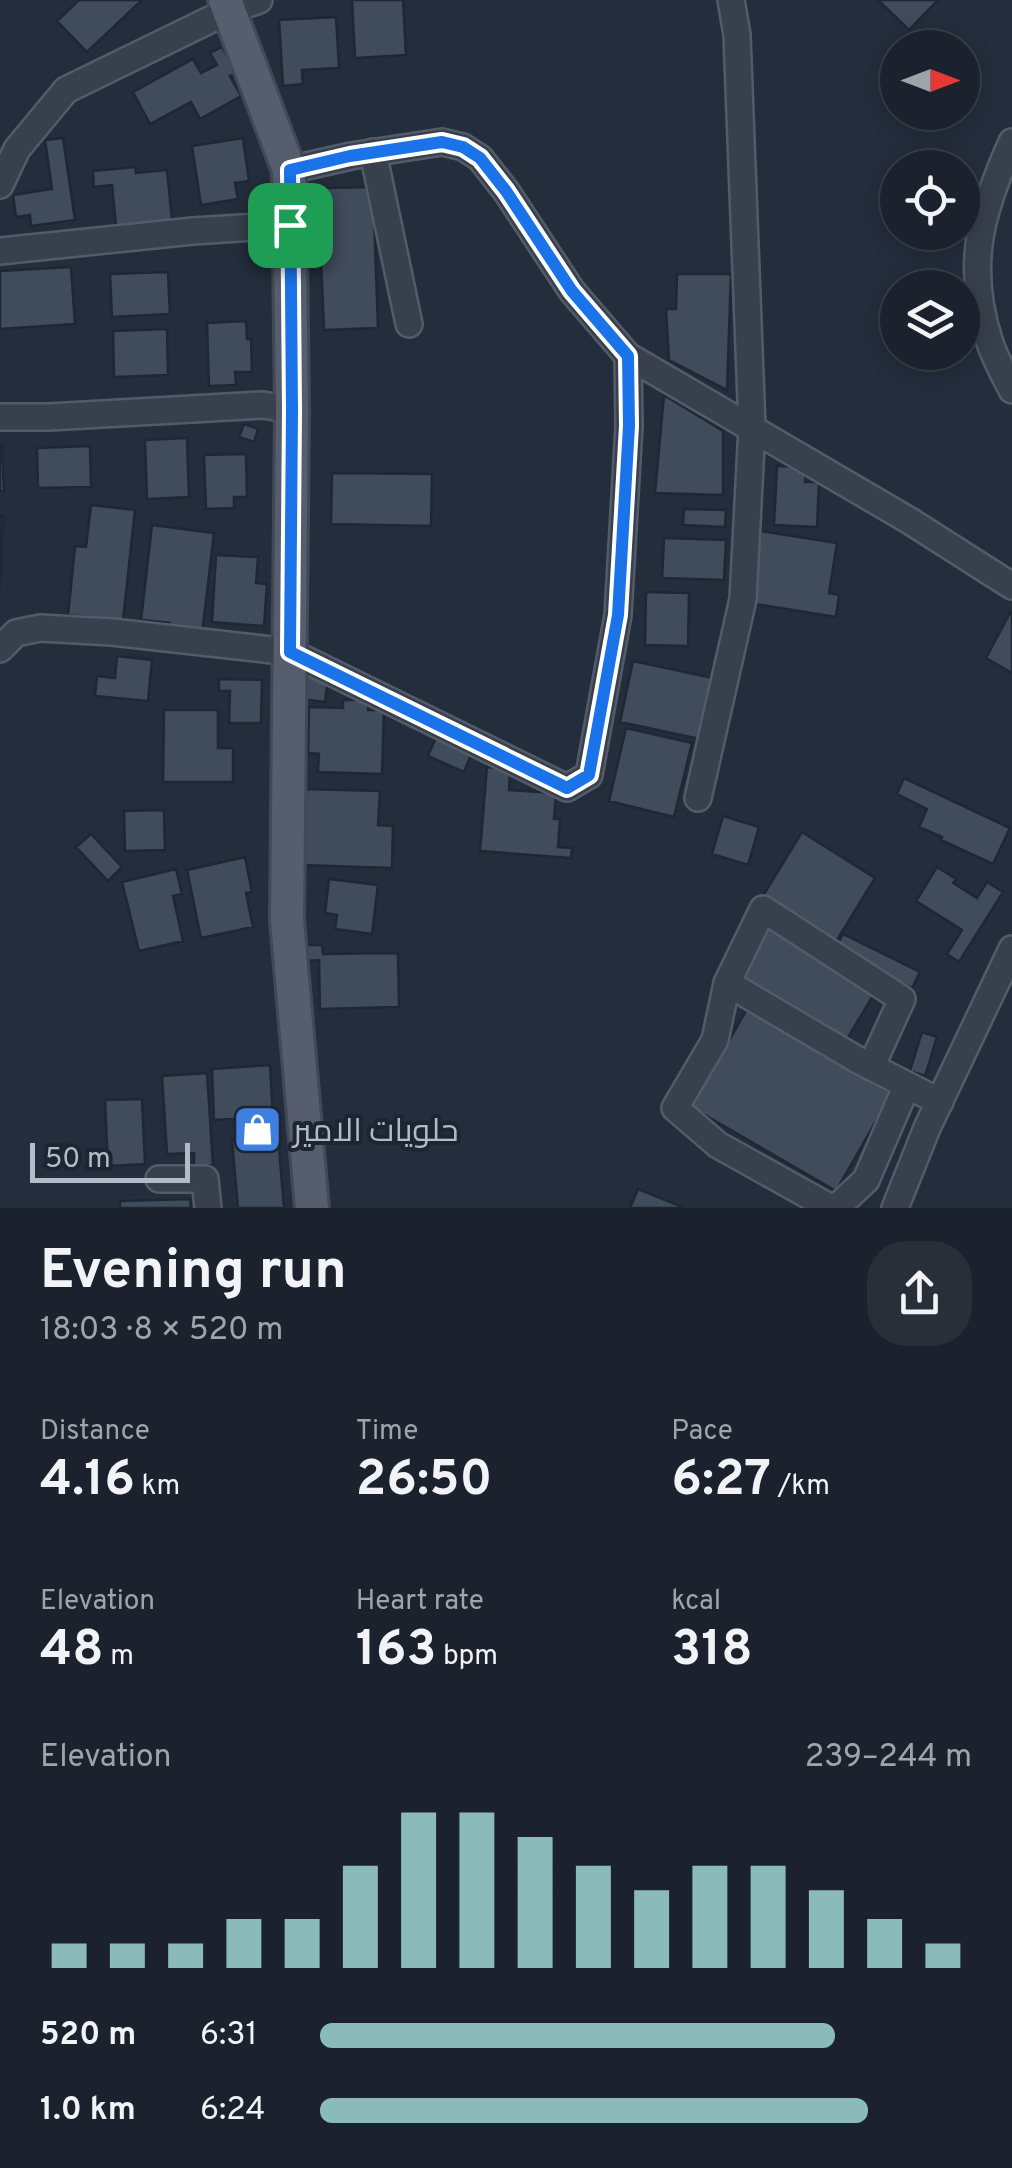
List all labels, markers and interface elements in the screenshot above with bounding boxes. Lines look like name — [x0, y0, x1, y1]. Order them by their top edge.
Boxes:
north arrow — [880, 30, 980, 130]
map controls — [880, 30, 980, 370]
button: locate — [880, 150, 980, 250]
pin — [248, 183, 333, 268]
icon: arrive — [263, 198, 318, 253]
button: layers — [880, 270, 980, 370]
shop icon: حلويات الامير — [232, 1104, 284, 1156]
place label: حلويات الامير — [291, 1113, 459, 1153]
scale bar — [30, 1138, 190, 1182]
text: 50 m — [45, 1142, 111, 1178]
text: Evening run — [40, 1238, 347, 1308]
button: share — [867, 1241, 972, 1346]
text: 18:03 · 8 × 520 m — [40, 1311, 283, 1351]
text: Distance — [40, 1414, 150, 1450]
text: Time — [356, 1414, 418, 1450]
text: Pace — [671, 1414, 733, 1450]
text: 4.16 — [40, 1450, 135, 1513]
text: 26:50 — [356, 1450, 492, 1513]
text: 6:27 — [671, 1450, 771, 1513]
text: km — [135, 1469, 180, 1505]
text: /km — [771, 1469, 830, 1505]
text: Elevation — [40, 1584, 155, 1620]
text: Heart rate — [356, 1584, 484, 1620]
text: kcal — [671, 1584, 721, 1620]
text: 48 — [40, 1620, 104, 1683]
text: 163 — [356, 1620, 436, 1683]
text: 318 — [671, 1620, 753, 1683]
text: m — [104, 1639, 134, 1675]
text: bpm — [436, 1639, 498, 1675]
text: Elevation — [40, 1738, 172, 1778]
text: 239–244 m — [805, 1738, 972, 1778]
text: 520 m — [40, 2016, 136, 2056]
text: 6:31 — [200, 2016, 257, 2056]
text: 1.0 km — [40, 2091, 136, 2131]
text: 6:24 — [200, 2091, 265, 2131]

